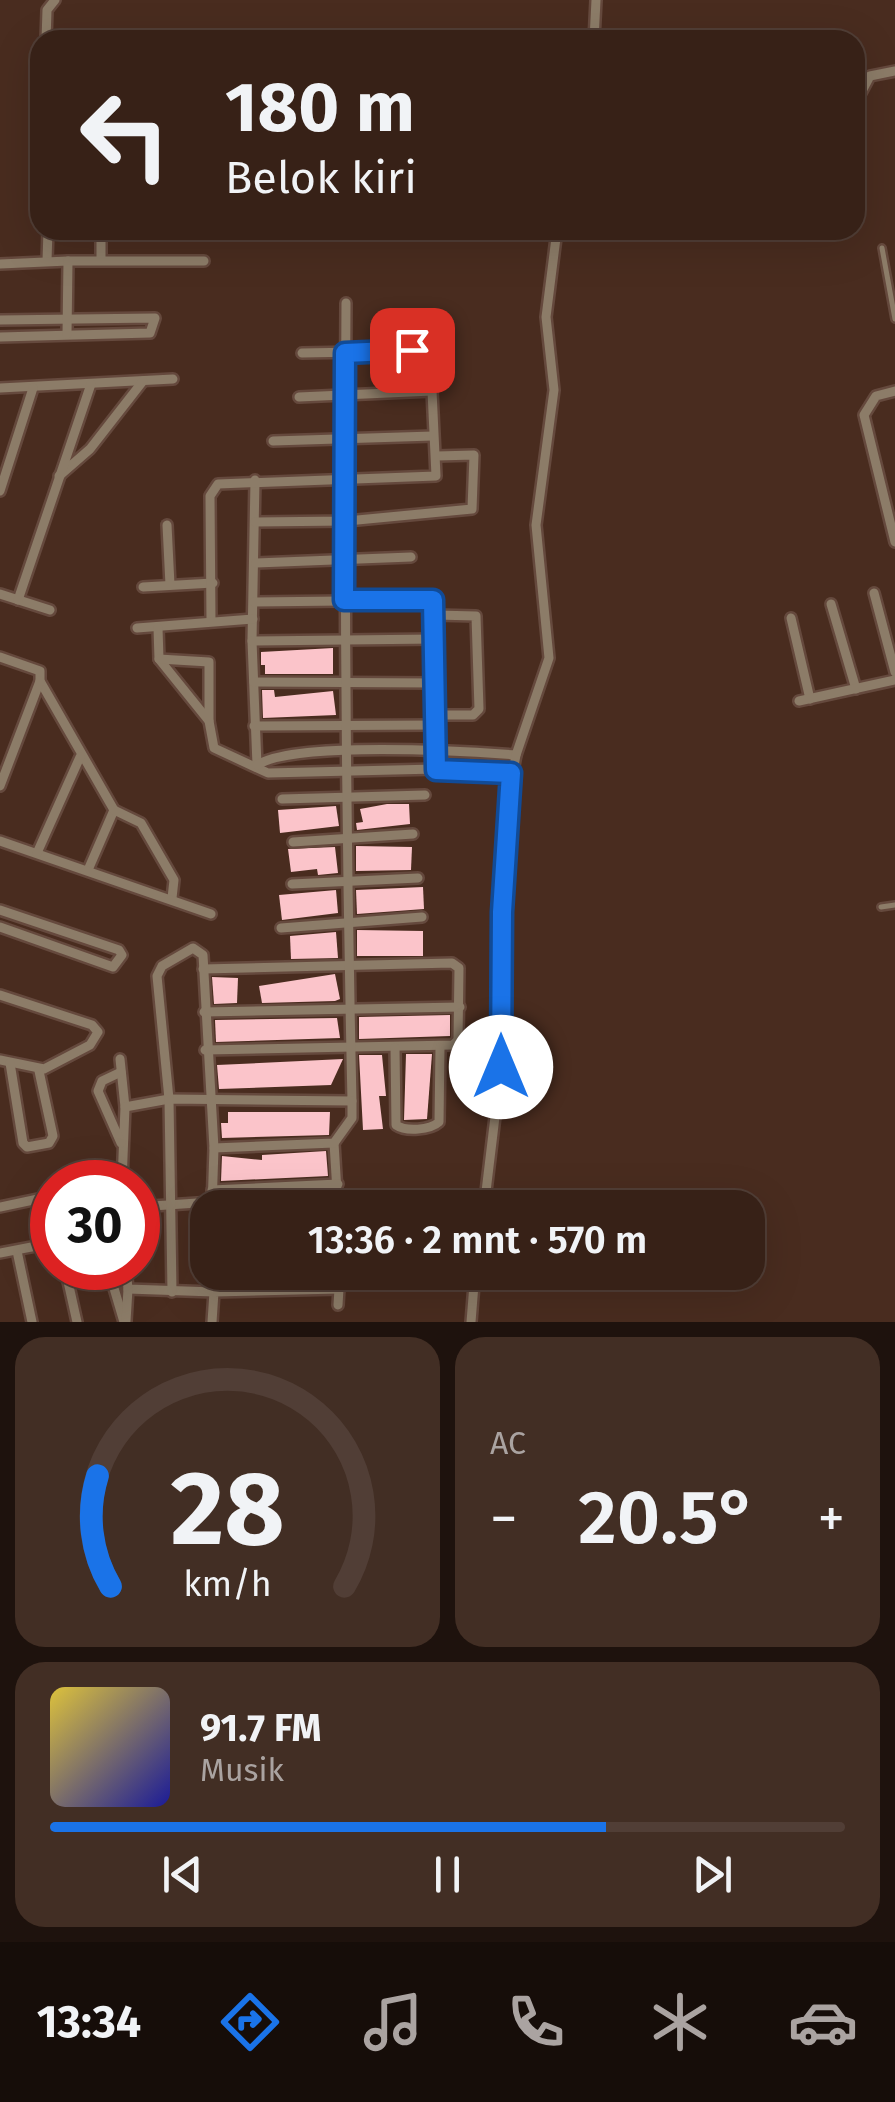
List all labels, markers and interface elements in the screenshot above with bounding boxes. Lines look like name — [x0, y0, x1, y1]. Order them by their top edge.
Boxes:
text: 180 m — [225, 66, 415, 150]
icon: left — [60, 70, 190, 200]
text: Belok kiri — [225, 151, 417, 205]
pin — [370, 308, 455, 393]
icon: arrive — [385, 323, 440, 378]
position arrow — [449, 1015, 553, 1119]
speed limit sign: 30 — [30, 1160, 160, 1290]
text: 13:36 · 2 mnt · 570 m — [308, 1217, 647, 1263]
text: AC — [490, 1424, 526, 1462]
text: 28 — [170, 1447, 285, 1572]
text: 20.5° — [578, 1473, 757, 1563]
text: − — [490, 1486, 518, 1552]
text: + — [818, 1486, 845, 1552]
text: km/h — [183, 1563, 272, 1605]
text: 91.7 FM — [200, 1705, 321, 1751]
text: Musik — [200, 1751, 284, 1789]
icon: previous — [155, 1847, 210, 1902]
icon: pause — [420, 1847, 475, 1902]
icon: next — [685, 1847, 740, 1902]
icon: directions — [215, 1987, 285, 2057]
icon: music — [358, 1987, 428, 2057]
icon: phone — [501, 1987, 571, 2057]
icon: climate — [645, 1987, 715, 2057]
icon: car — [788, 1987, 858, 2057]
text: 13:34 — [37, 1995, 141, 2049]

